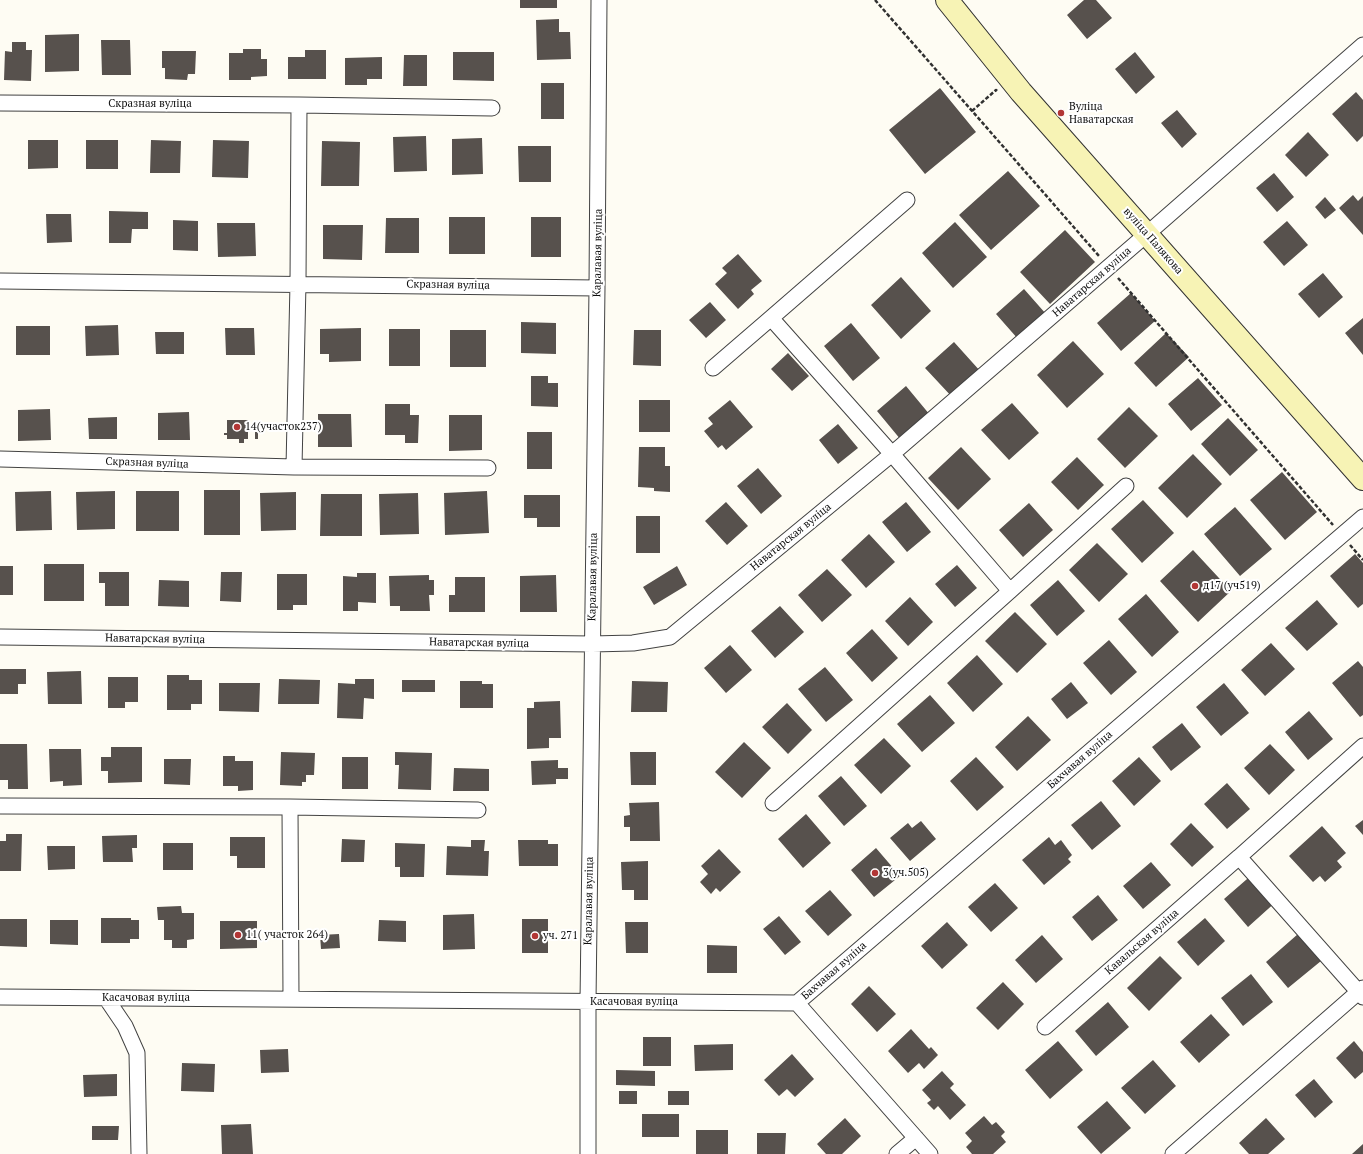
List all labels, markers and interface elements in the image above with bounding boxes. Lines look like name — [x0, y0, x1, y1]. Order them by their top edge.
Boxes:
street label: Скразная вуліца — [108, 97, 192, 111]
place label: Вуліца Наватарская — [1069, 100, 1134, 126]
marker: Вуліца Наватарская — [1056, 108, 1066, 118]
street label: вуліца Палякова — [1120, 205, 1186, 277]
street label: Каралавая вуліца — [591, 209, 605, 297]
street label: Наватарская вуліца — [1050, 244, 1134, 320]
street label: Скразная вуліца — [406, 278, 490, 292]
place label: 14(участок237) — [245, 420, 322, 434]
marker: 14(участок237) — [232, 422, 242, 432]
street label: Скразная вуліца — [105, 455, 189, 471]
street label: Наватарская вуліца — [748, 500, 834, 574]
street label: Каралавая вуліца — [586, 533, 600, 621]
place label: д17 (уч519) — [1203, 579, 1261, 593]
marker: д17 (уч519) — [1190, 581, 1200, 591]
street label: Наватарская вуліца — [105, 632, 205, 646]
street label: Наватарская вуліца — [429, 636, 529, 650]
street label: Бахчавая вуліца — [1045, 728, 1115, 792]
street label: Каралавая вуліца — [582, 857, 596, 945]
place label: 3(уч.505) — [883, 866, 929, 880]
marker: 3(уч.505) — [870, 868, 880, 878]
street label: Кавальская вуліца — [1102, 906, 1182, 978]
place label: 11( участок 264) — [246, 928, 328, 942]
place label: уч. 271 — [543, 929, 578, 943]
marker: 11( участок 264) — [233, 930, 243, 940]
marker: уч. 271 — [530, 931, 540, 941]
street label: Бахчавая вуліца — [799, 939, 869, 1003]
street label: Касачовая вуліца — [102, 991, 190, 1005]
street label: Касачовая вуліца — [590, 995, 678, 1009]

